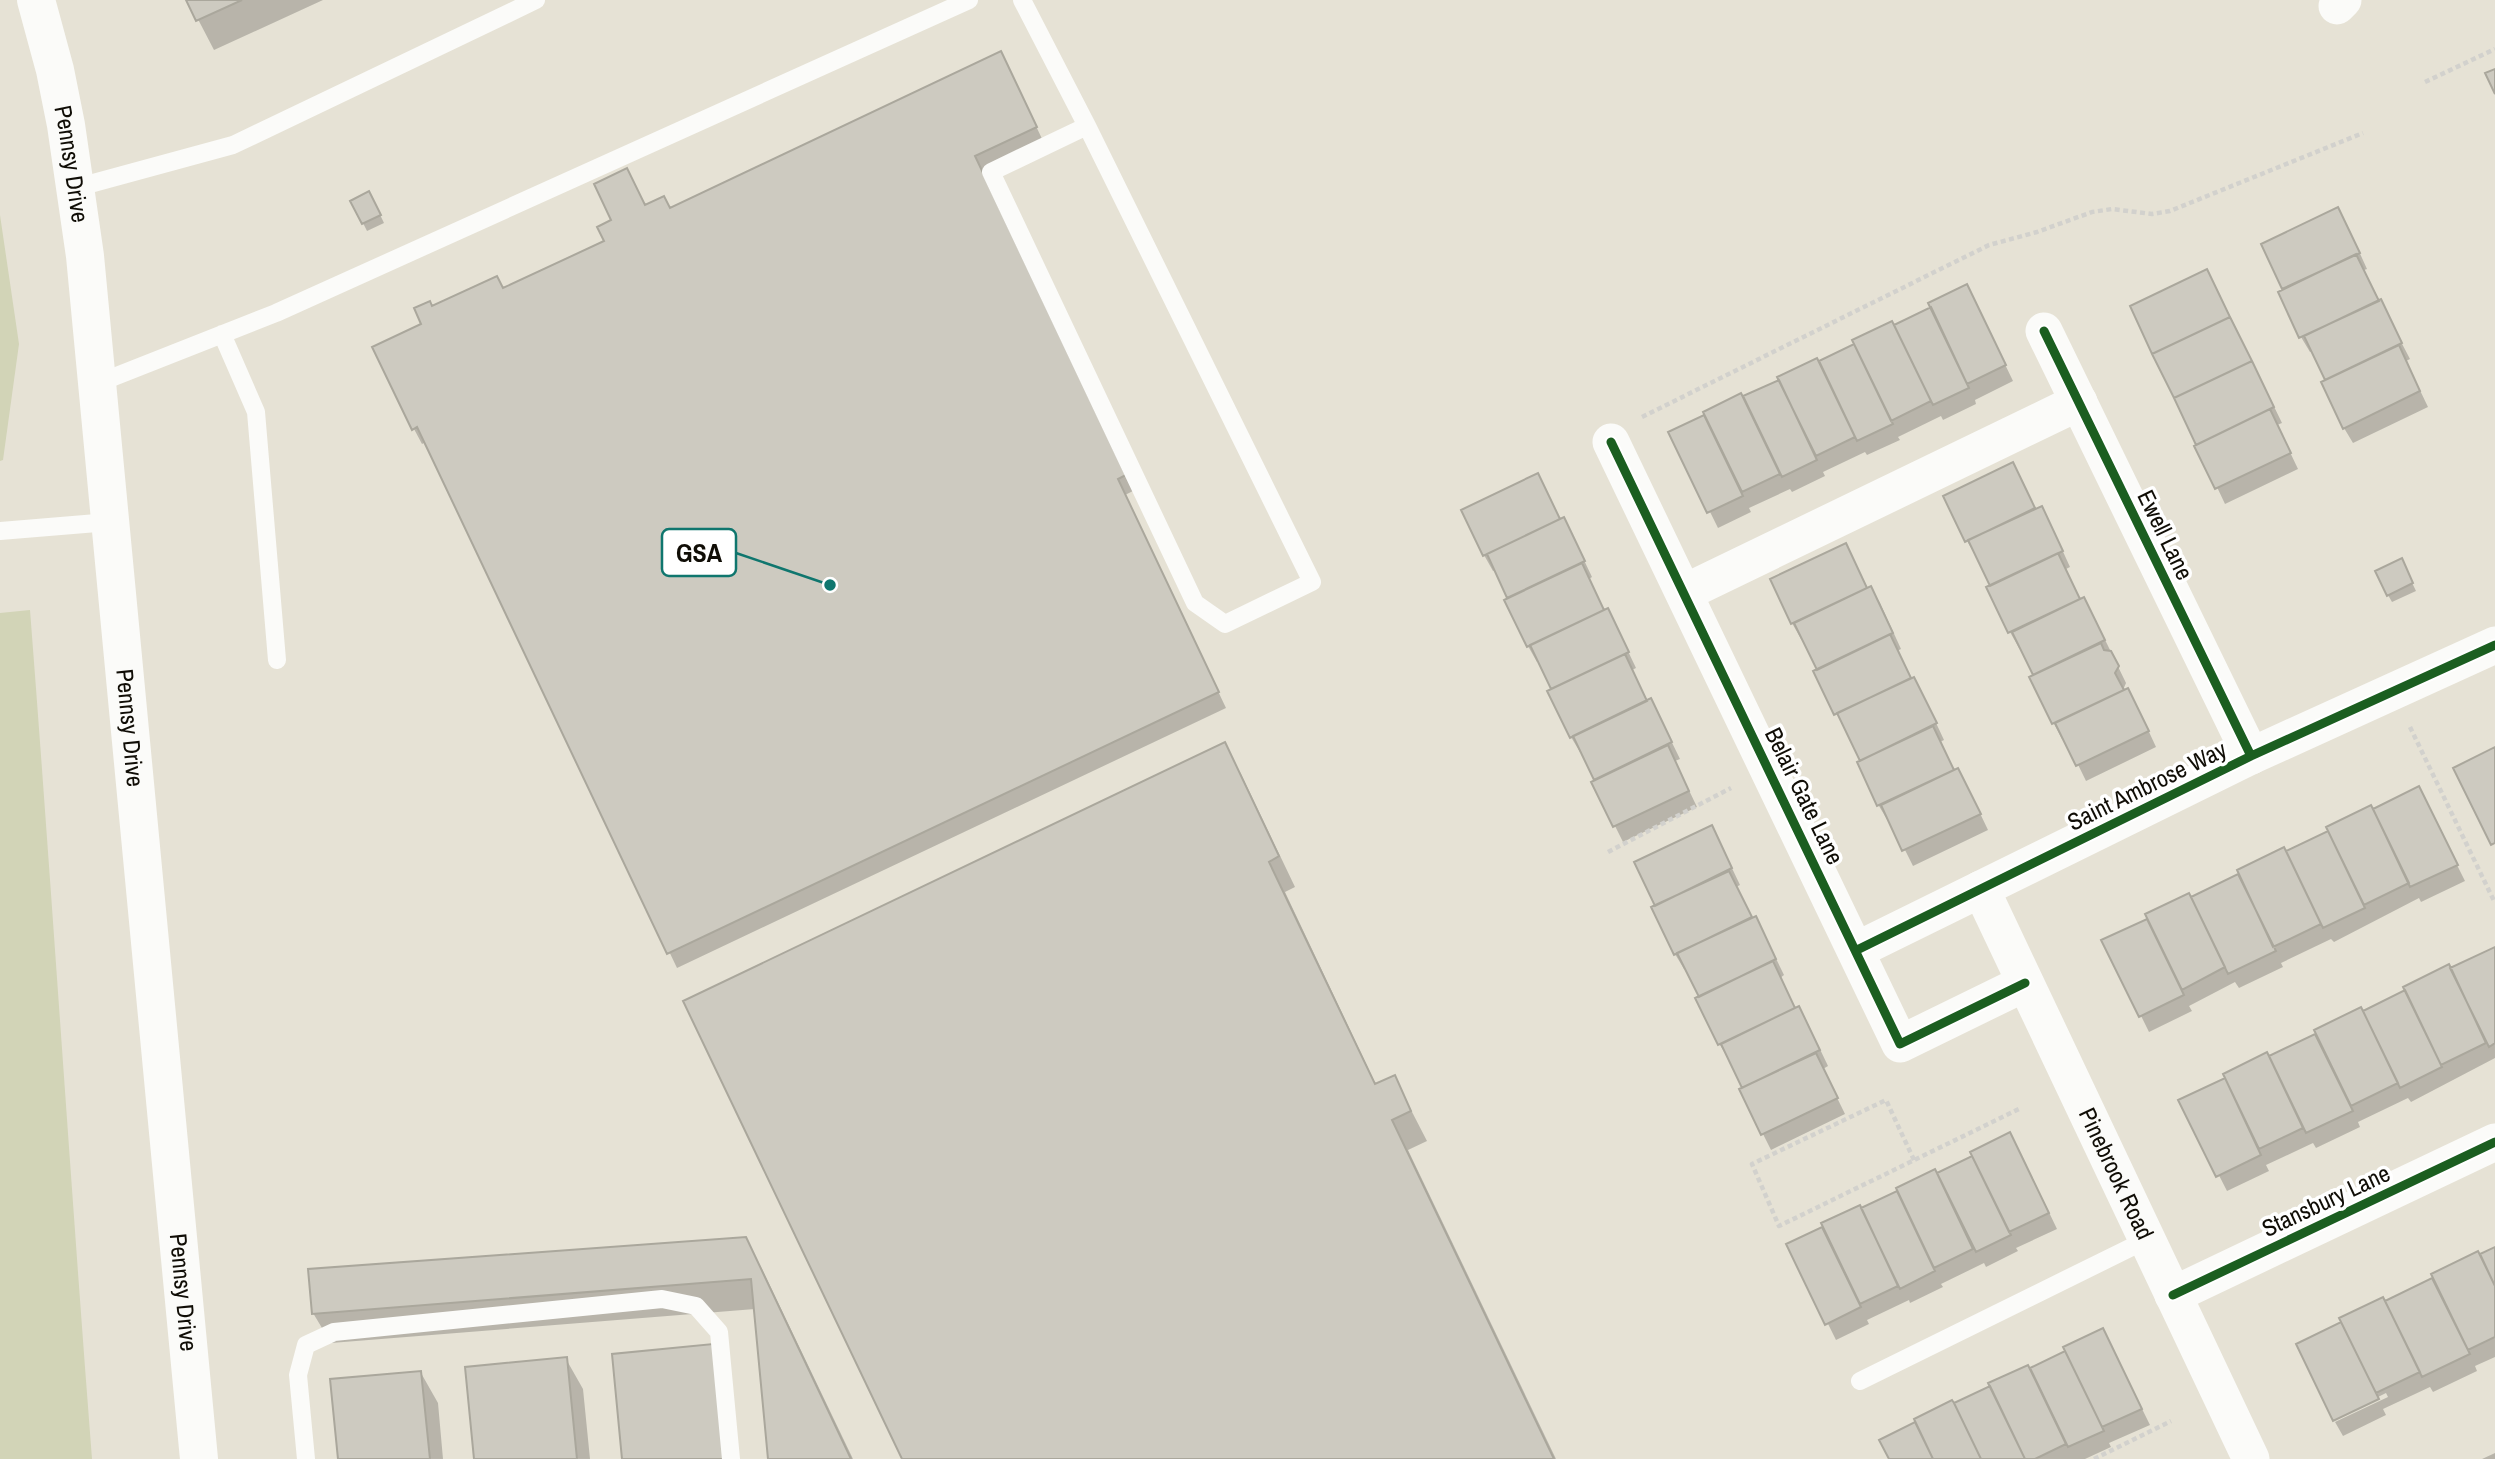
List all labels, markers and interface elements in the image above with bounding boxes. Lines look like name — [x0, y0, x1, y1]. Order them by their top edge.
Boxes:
street label: Pennsy Drive — [47, 102, 97, 225]
street label: Ewell Lane — [2130, 484, 2201, 585]
callout: GSA — [662, 529, 736, 576]
text: GSA — [676, 535, 723, 570]
street label: Pennsy Drive — [109, 667, 152, 788]
street label: Belair Gate Lane — [1758, 722, 1852, 869]
street label: Saint Ambrose Way — [2062, 733, 2232, 837]
street label: Pinebrook Road — [2072, 1102, 2162, 1244]
street label: Stansbury Lane — [2256, 1156, 2395, 1244]
street label: Pennsy Drive — [163, 1232, 206, 1353]

